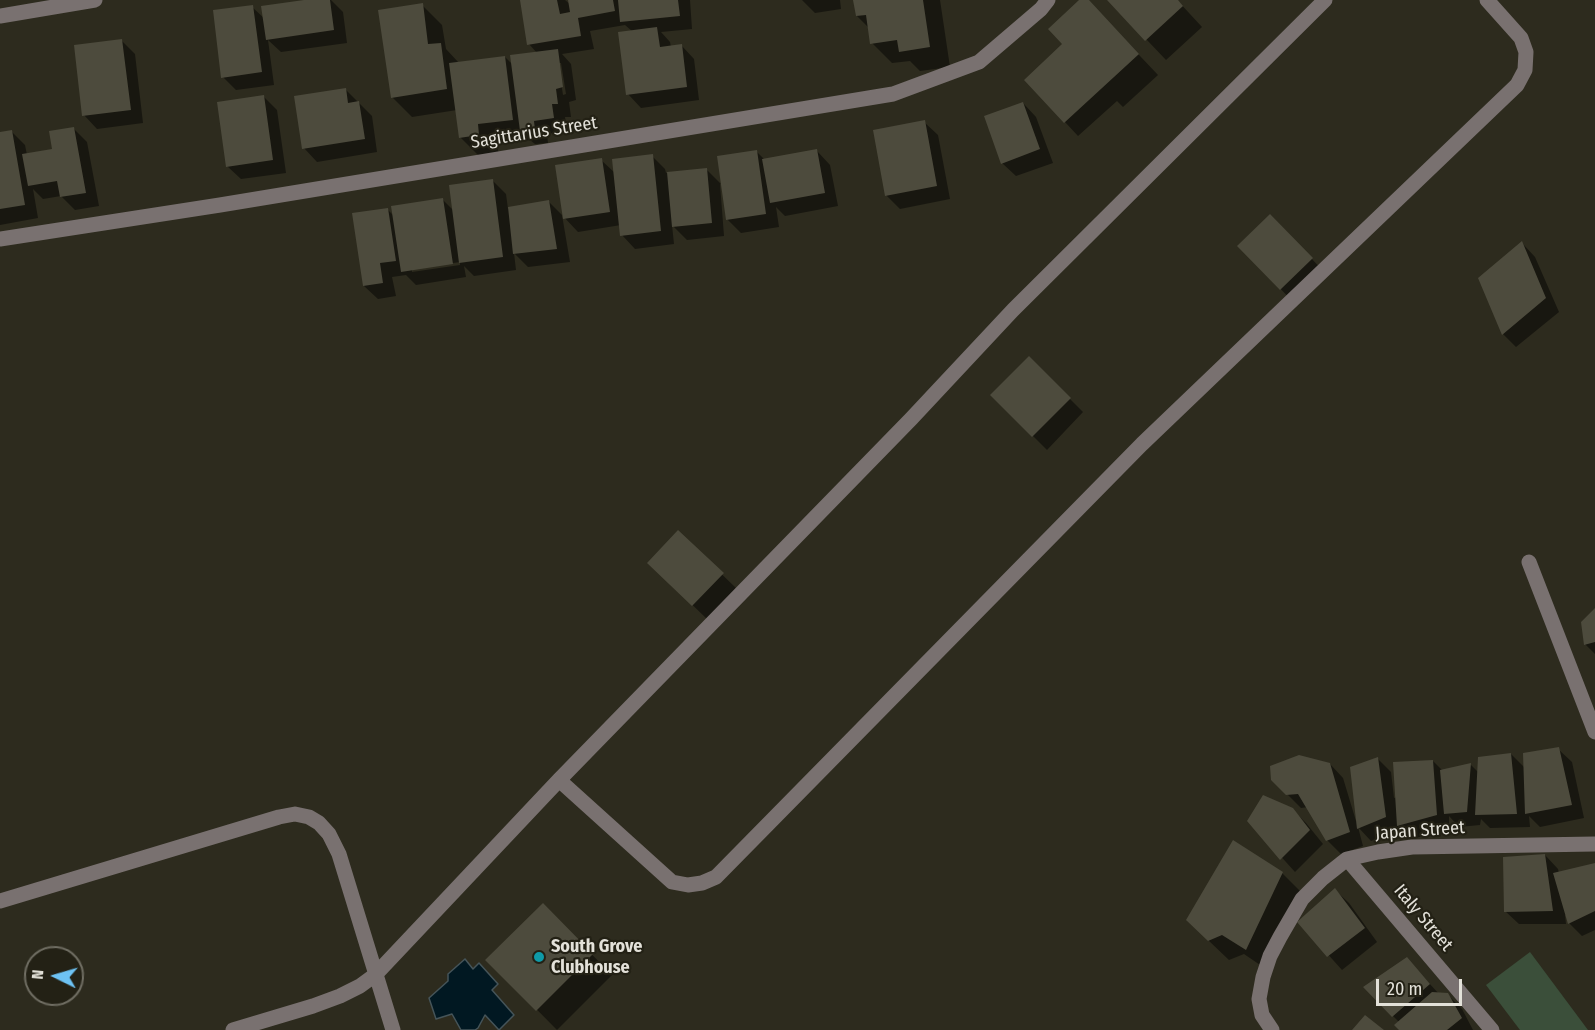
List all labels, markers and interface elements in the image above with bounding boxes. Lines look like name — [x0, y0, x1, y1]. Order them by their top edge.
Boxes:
street label: Sagittarius Street — [469, 112, 599, 154]
street label: Japan Street — [1374, 817, 1466, 845]
street label: Italy Street — [1389, 880, 1457, 956]
place label: South Grove Clubhouse — [551, 936, 642, 978]
north arrow — [24, 946, 84, 1006]
marker: South Grove Clubhouse — [532, 950, 546, 964]
scale bar — [1379, 967, 1464, 1005]
text: N — [28, 969, 47, 980]
text: 20 m — [1387, 978, 1422, 1000]

